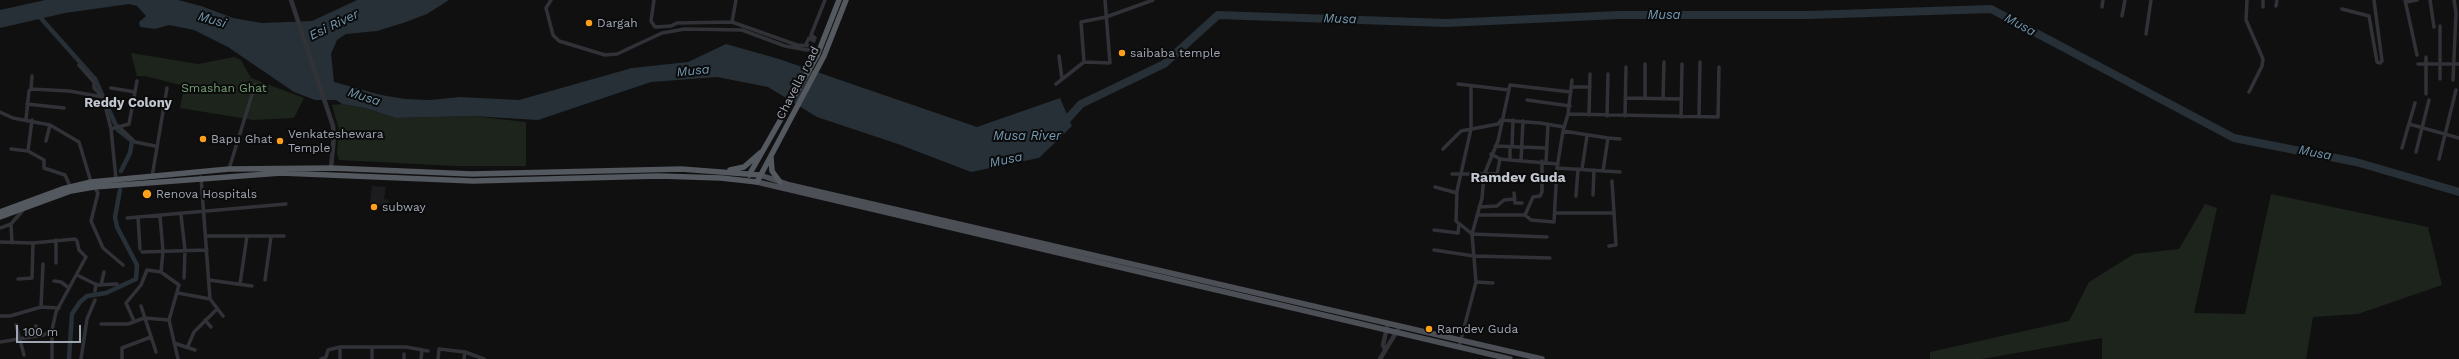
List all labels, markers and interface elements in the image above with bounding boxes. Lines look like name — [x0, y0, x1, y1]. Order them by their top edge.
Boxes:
water label: Esi River — [307, 6, 361, 44]
water label: Musa — [1647, 7, 1681, 23]
water label: Musi — [196, 9, 228, 31]
water label: Musa — [2002, 10, 2038, 40]
water label: Musa — [1323, 11, 1357, 27]
place label: Dargah — [597, 16, 638, 30]
marker: Dargah — [584, 18, 594, 28]
street label: Chavella road — [773, 44, 823, 122]
place label: saibaba temple — [1130, 46, 1221, 60]
marker: saibaba temple — [1117, 48, 1127, 58]
water label: Musa — [676, 62, 710, 80]
park label: Smashan Ghat — [181, 81, 267, 95]
water label: Musa — [346, 84, 382, 110]
district label: Reddy Colony — [84, 95, 172, 111]
place label: Venkateshewara Temple — [288, 127, 384, 155]
water label: Musa River — [993, 128, 1061, 144]
place label: Bapu Ghat — [211, 132, 272, 146]
marker: Bapu Ghat — [198, 134, 208, 144]
marker: Venkateshewara Temple — [275, 136, 285, 146]
water label: Musa — [2297, 142, 2333, 164]
water label: Musa — [988, 149, 1024, 171]
district label: Ramdev Guda — [1470, 170, 1566, 186]
place label: Renova Hospitals — [156, 187, 257, 201]
marker: Renova Hospitals — [141, 188, 153, 200]
place label: subway — [382, 200, 426, 214]
marker: subway — [369, 202, 379, 212]
scale bar — [18, 317, 83, 343]
place label: Ramdev Guda — [1437, 322, 1518, 336]
marker: Ramdev Guda — [1424, 324, 1434, 334]
text: 100 m — [23, 325, 58, 339]

